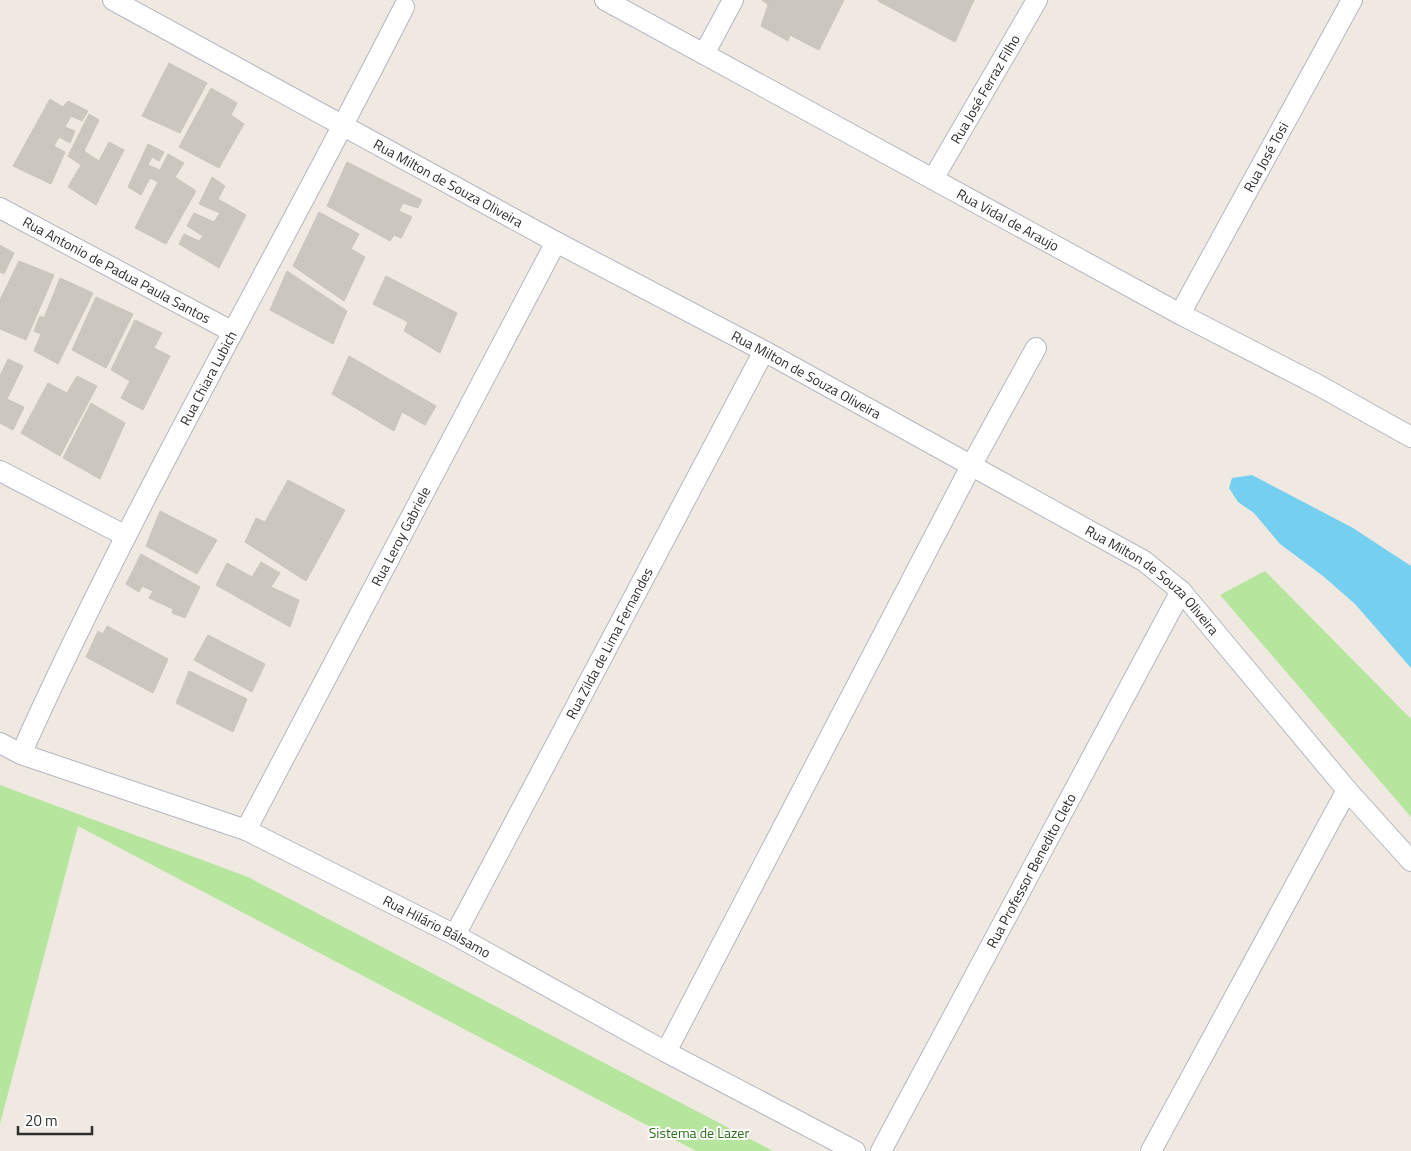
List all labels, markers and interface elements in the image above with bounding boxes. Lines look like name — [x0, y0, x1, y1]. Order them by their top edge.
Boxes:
street label: Rua José Ferraz Filho — [945, 30, 1025, 147]
street label: Rua José Tosi — [1238, 118, 1293, 196]
street label: Rua Milton de Souza Oliveira — [370, 133, 527, 232]
street label: Rua Vidal de Araujo — [953, 183, 1063, 256]
street label: Rua Antonio de Padua Paula Santos — [19, 211, 214, 328]
street label: Rua Milton de Souza Oliveira — [728, 325, 885, 424]
street label: Rua Chiara Lubich — [174, 327, 242, 429]
street label: Rua Leroy Gabriele — [365, 483, 435, 590]
street label: Rua Milton de Souza Oliveira — [1082, 520, 1224, 639]
street label: Rua Zilda de Lima Fernandes — [560, 564, 658, 723]
street label: Rua Professor Benedito Cleto — [981, 789, 1081, 952]
street label: Rua Hilário Bálsamo — [379, 889, 495, 963]
scale bar — [18, 1104, 91, 1136]
text: 20 m — [25, 1109, 58, 1132]
park label: Sistema de Lazer — [649, 1122, 749, 1143]

